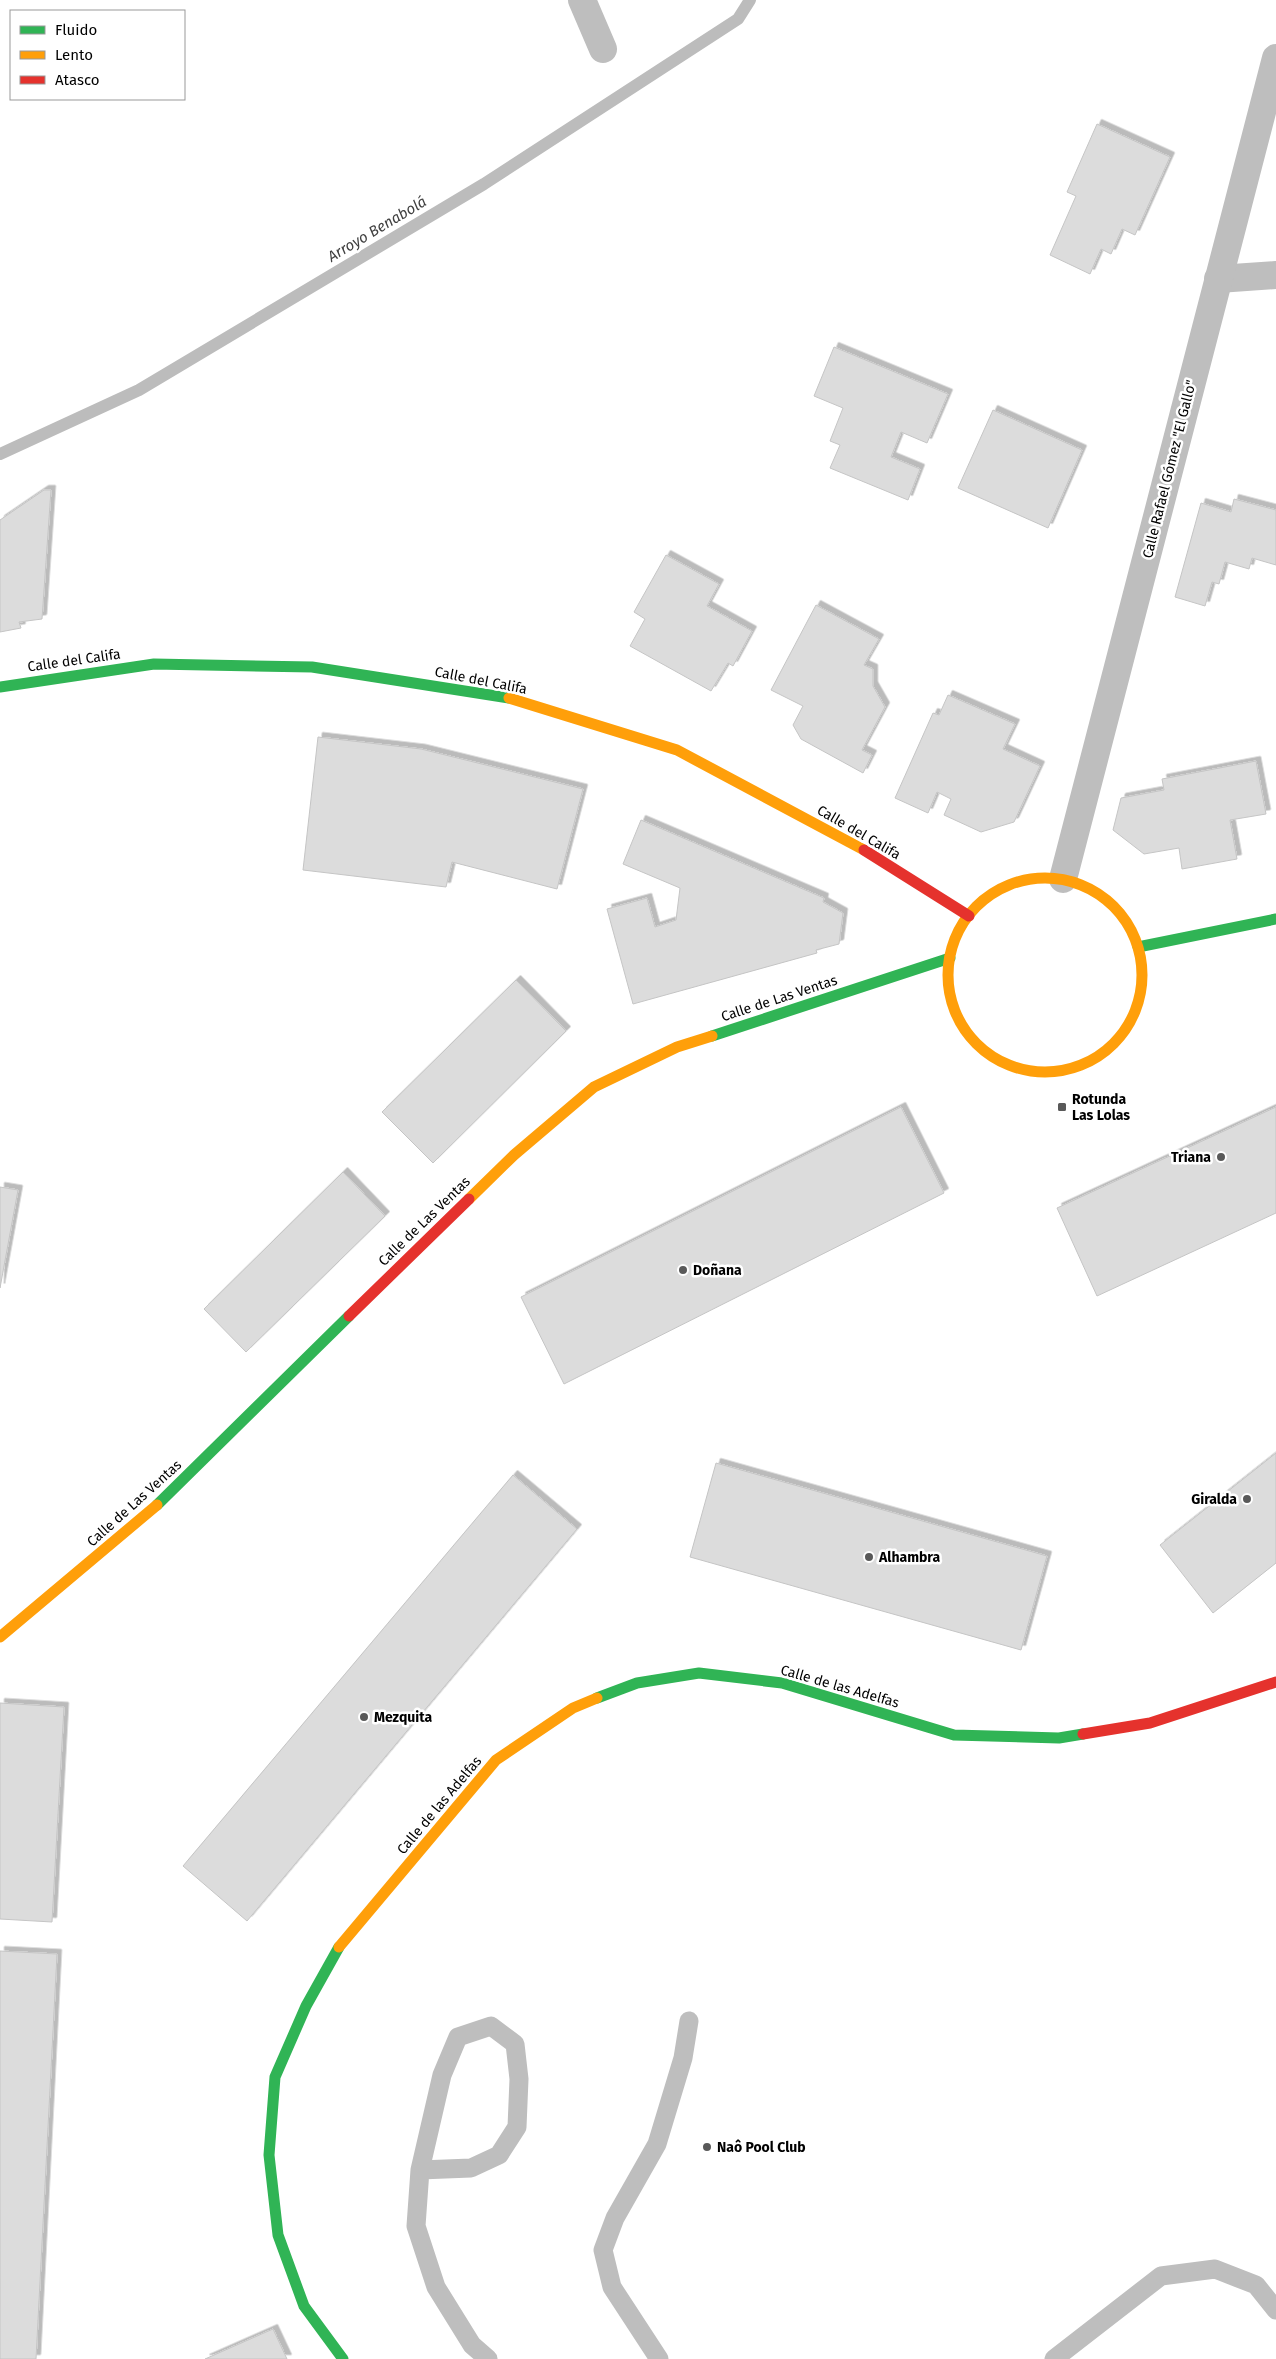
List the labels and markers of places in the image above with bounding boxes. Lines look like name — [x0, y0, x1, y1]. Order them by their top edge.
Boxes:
place label: Rotunda Las Lolas — [1072, 1091, 1130, 1124]
marker: Rotunda Las Lolas — [1056, 1101, 1068, 1113]
place label: Triana — [1171, 1149, 1211, 1166]
marker: Triana — [1215, 1151, 1227, 1163]
place label: Doñana — [693, 1262, 742, 1279]
marker: Doñana — [677, 1264, 689, 1276]
place label: Giralda — [1191, 1491, 1237, 1508]
marker: Giralda — [1241, 1493, 1253, 1505]
place label: Alhambra — [878, 1549, 940, 1566]
marker: Alhambra — [863, 1551, 875, 1563]
place label: Mezquita — [374, 1709, 432, 1726]
marker: Mezquita — [358, 1711, 370, 1723]
place label: Naô Pool Club — [717, 2139, 806, 2156]
marker: Naô Pool Club — [701, 2141, 713, 2153]

